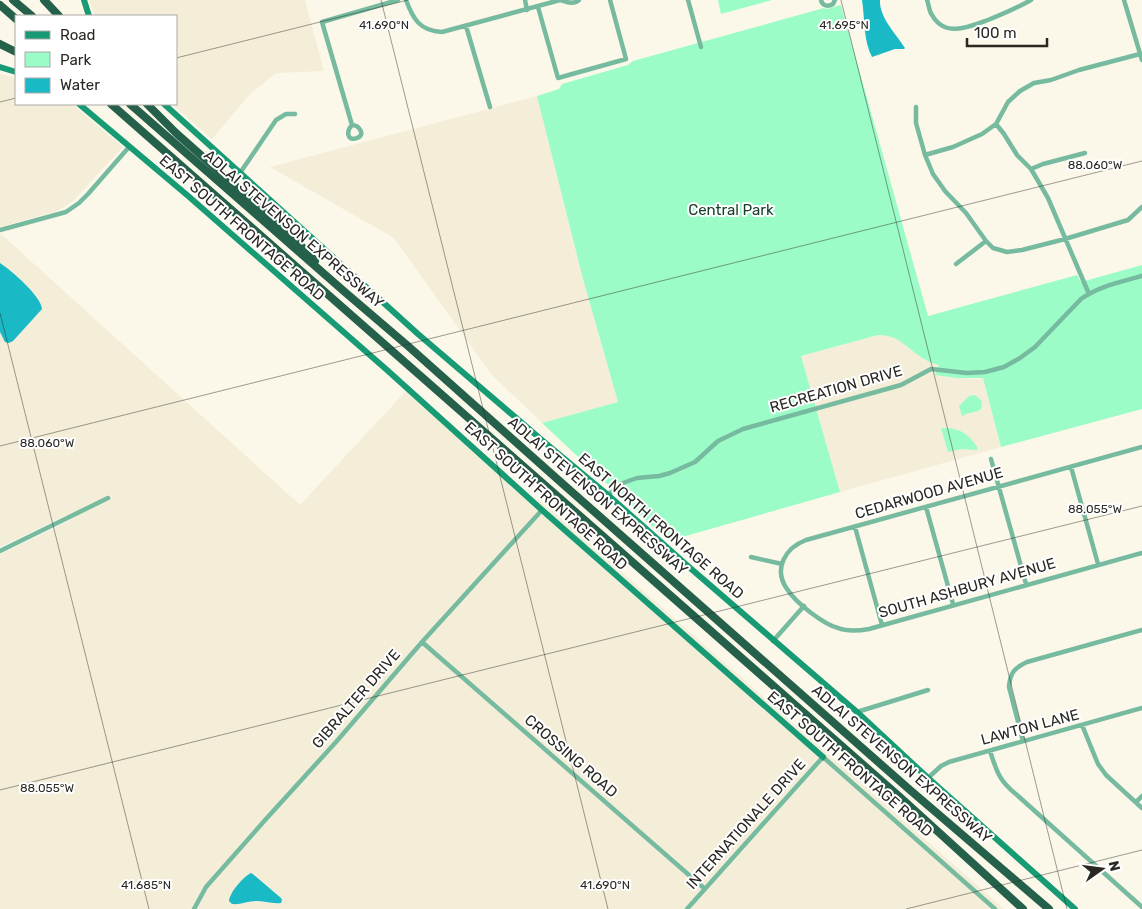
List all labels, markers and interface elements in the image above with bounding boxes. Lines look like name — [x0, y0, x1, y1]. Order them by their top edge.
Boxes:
legend — [15, 15, 178, 105]
scale bar — [967, 15, 1047, 47]
text: 41.690°N — [359, 18, 409, 32]
text: 41.695°N — [819, 18, 869, 32]
text: 100 m — [974, 24, 1016, 42]
text: Road — [60, 26, 96, 44]
text: Park — [60, 51, 91, 69]
text: Water — [60, 76, 100, 94]
street label: ADLAI STEVENSON EXPRESSWAY — [200, 146, 388, 312]
street label: EAST SOUTH FRONTAGE ROAD — [156, 151, 328, 305]
text: 88.060°W — [1068, 158, 1123, 172]
park label: Central Park — [688, 201, 774, 219]
street label: RECREATION DRIVE — [768, 361, 904, 417]
street label: ADLAI STEVENSON EXPRESSWAY — [504, 413, 692, 579]
street label: EAST SOUTH FRONTAGE ROAD — [461, 418, 631, 574]
text: 88.060°W — [20, 436, 75, 450]
street label: EAST NORTH FRONTAGE ROAD — [575, 449, 747, 603]
street label: CEDARWOOD AVENUE — [853, 463, 1005, 523]
text: 88.055°W — [1068, 502, 1122, 516]
street label: SOUTH ASHBURY AVENUE — [876, 554, 1058, 622]
street label: GIBRALTER DRIVE — [308, 646, 404, 752]
street label: ADLAI STEVENSON EXPRESSWAY — [808, 681, 996, 847]
street label: EAST SOUTH FRONTAGE ROAD — [764, 687, 936, 841]
street label: LAWTON LANE — [979, 705, 1081, 749]
street label: CROSSING ROAD — [521, 711, 621, 801]
street label: INTERNATIONALE DRIVE — [683, 755, 809, 893]
text: 88.055°W — [20, 781, 74, 795]
north arrow — [1077, 844, 1127, 894]
text: N — [1105, 859, 1124, 873]
text: 41.685°N — [121, 878, 171, 892]
text: 41.690°N — [580, 878, 630, 892]

